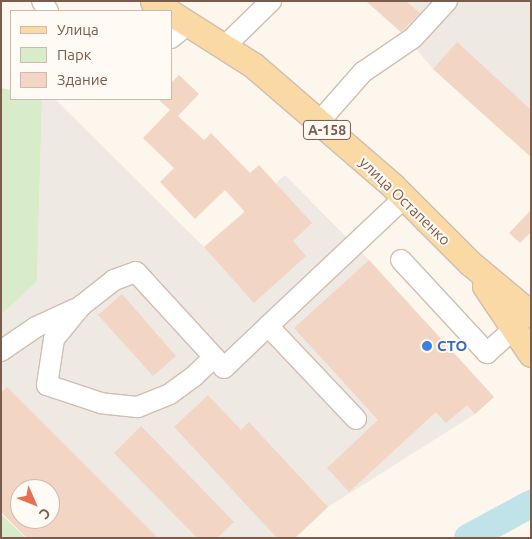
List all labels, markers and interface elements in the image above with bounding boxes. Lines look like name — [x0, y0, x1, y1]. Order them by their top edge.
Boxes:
legend — [10, 10, 172, 100]
text: Улица — [57, 21, 99, 38]
text: Парк — [57, 46, 92, 63]
text: Здание — [57, 71, 108, 88]
road number: А-158 — [302, 118, 352, 142]
street label: улица Остапенко — [356, 153, 454, 249]
place label: СТО — [437, 337, 467, 355]
marker: СТО — [421, 340, 433, 352]
north arrow — [10, 479, 60, 529]
text: С — [36, 505, 54, 522]

